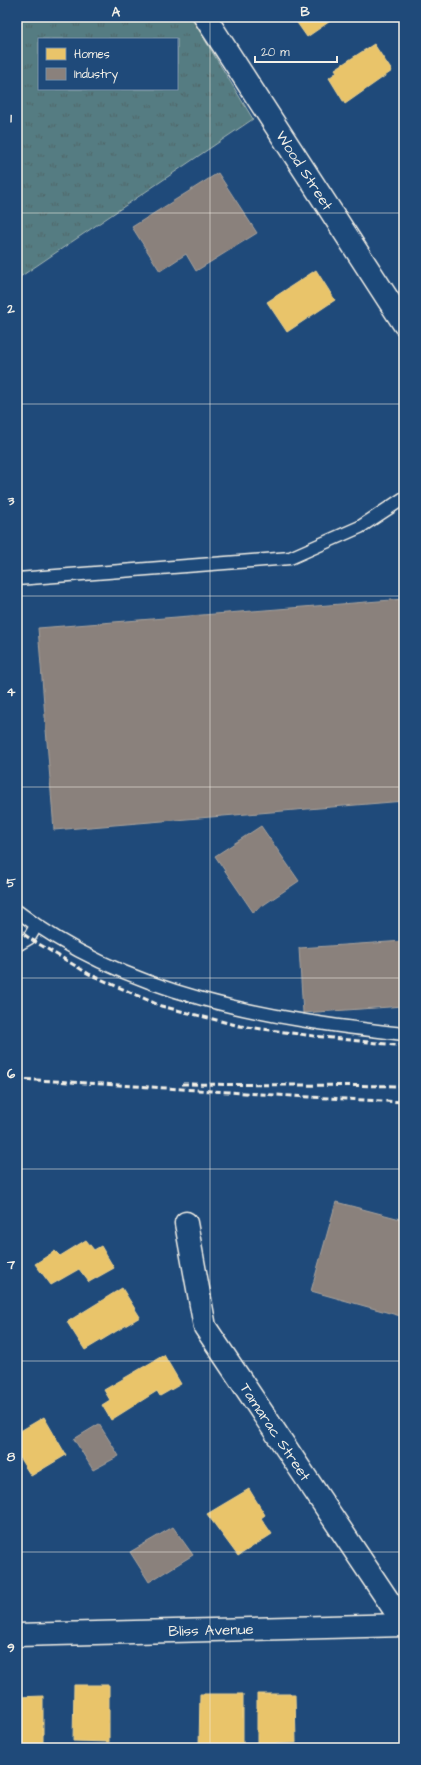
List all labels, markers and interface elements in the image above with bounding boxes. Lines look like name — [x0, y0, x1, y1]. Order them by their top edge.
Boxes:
text: A — [112, 3, 121, 21]
text: B — [300, 3, 310, 21]
legend — [38, 38, 178, 90]
scale bar — [255, 38, 337, 64]
text: 20 m — [261, 44, 290, 61]
text: Homes — [74, 46, 110, 63]
text: Industry — [74, 66, 119, 84]
text: 1 — [10, 109, 12, 127]
street label: Wood Street — [271, 127, 338, 215]
text: 2 — [6, 300, 15, 318]
text: 3 — [7, 492, 15, 510]
text: 4 — [7, 683, 16, 701]
text: 5 — [6, 874, 16, 892]
text: 6 — [7, 1065, 16, 1083]
text: 7 — [6, 1256, 16, 1274]
street label: Tamarac Street — [234, 1379, 315, 1485]
text: 8 — [7, 1448, 16, 1466]
street label: Bliss Avenue — [168, 1619, 254, 1642]
text: 9 — [7, 1639, 15, 1657]

